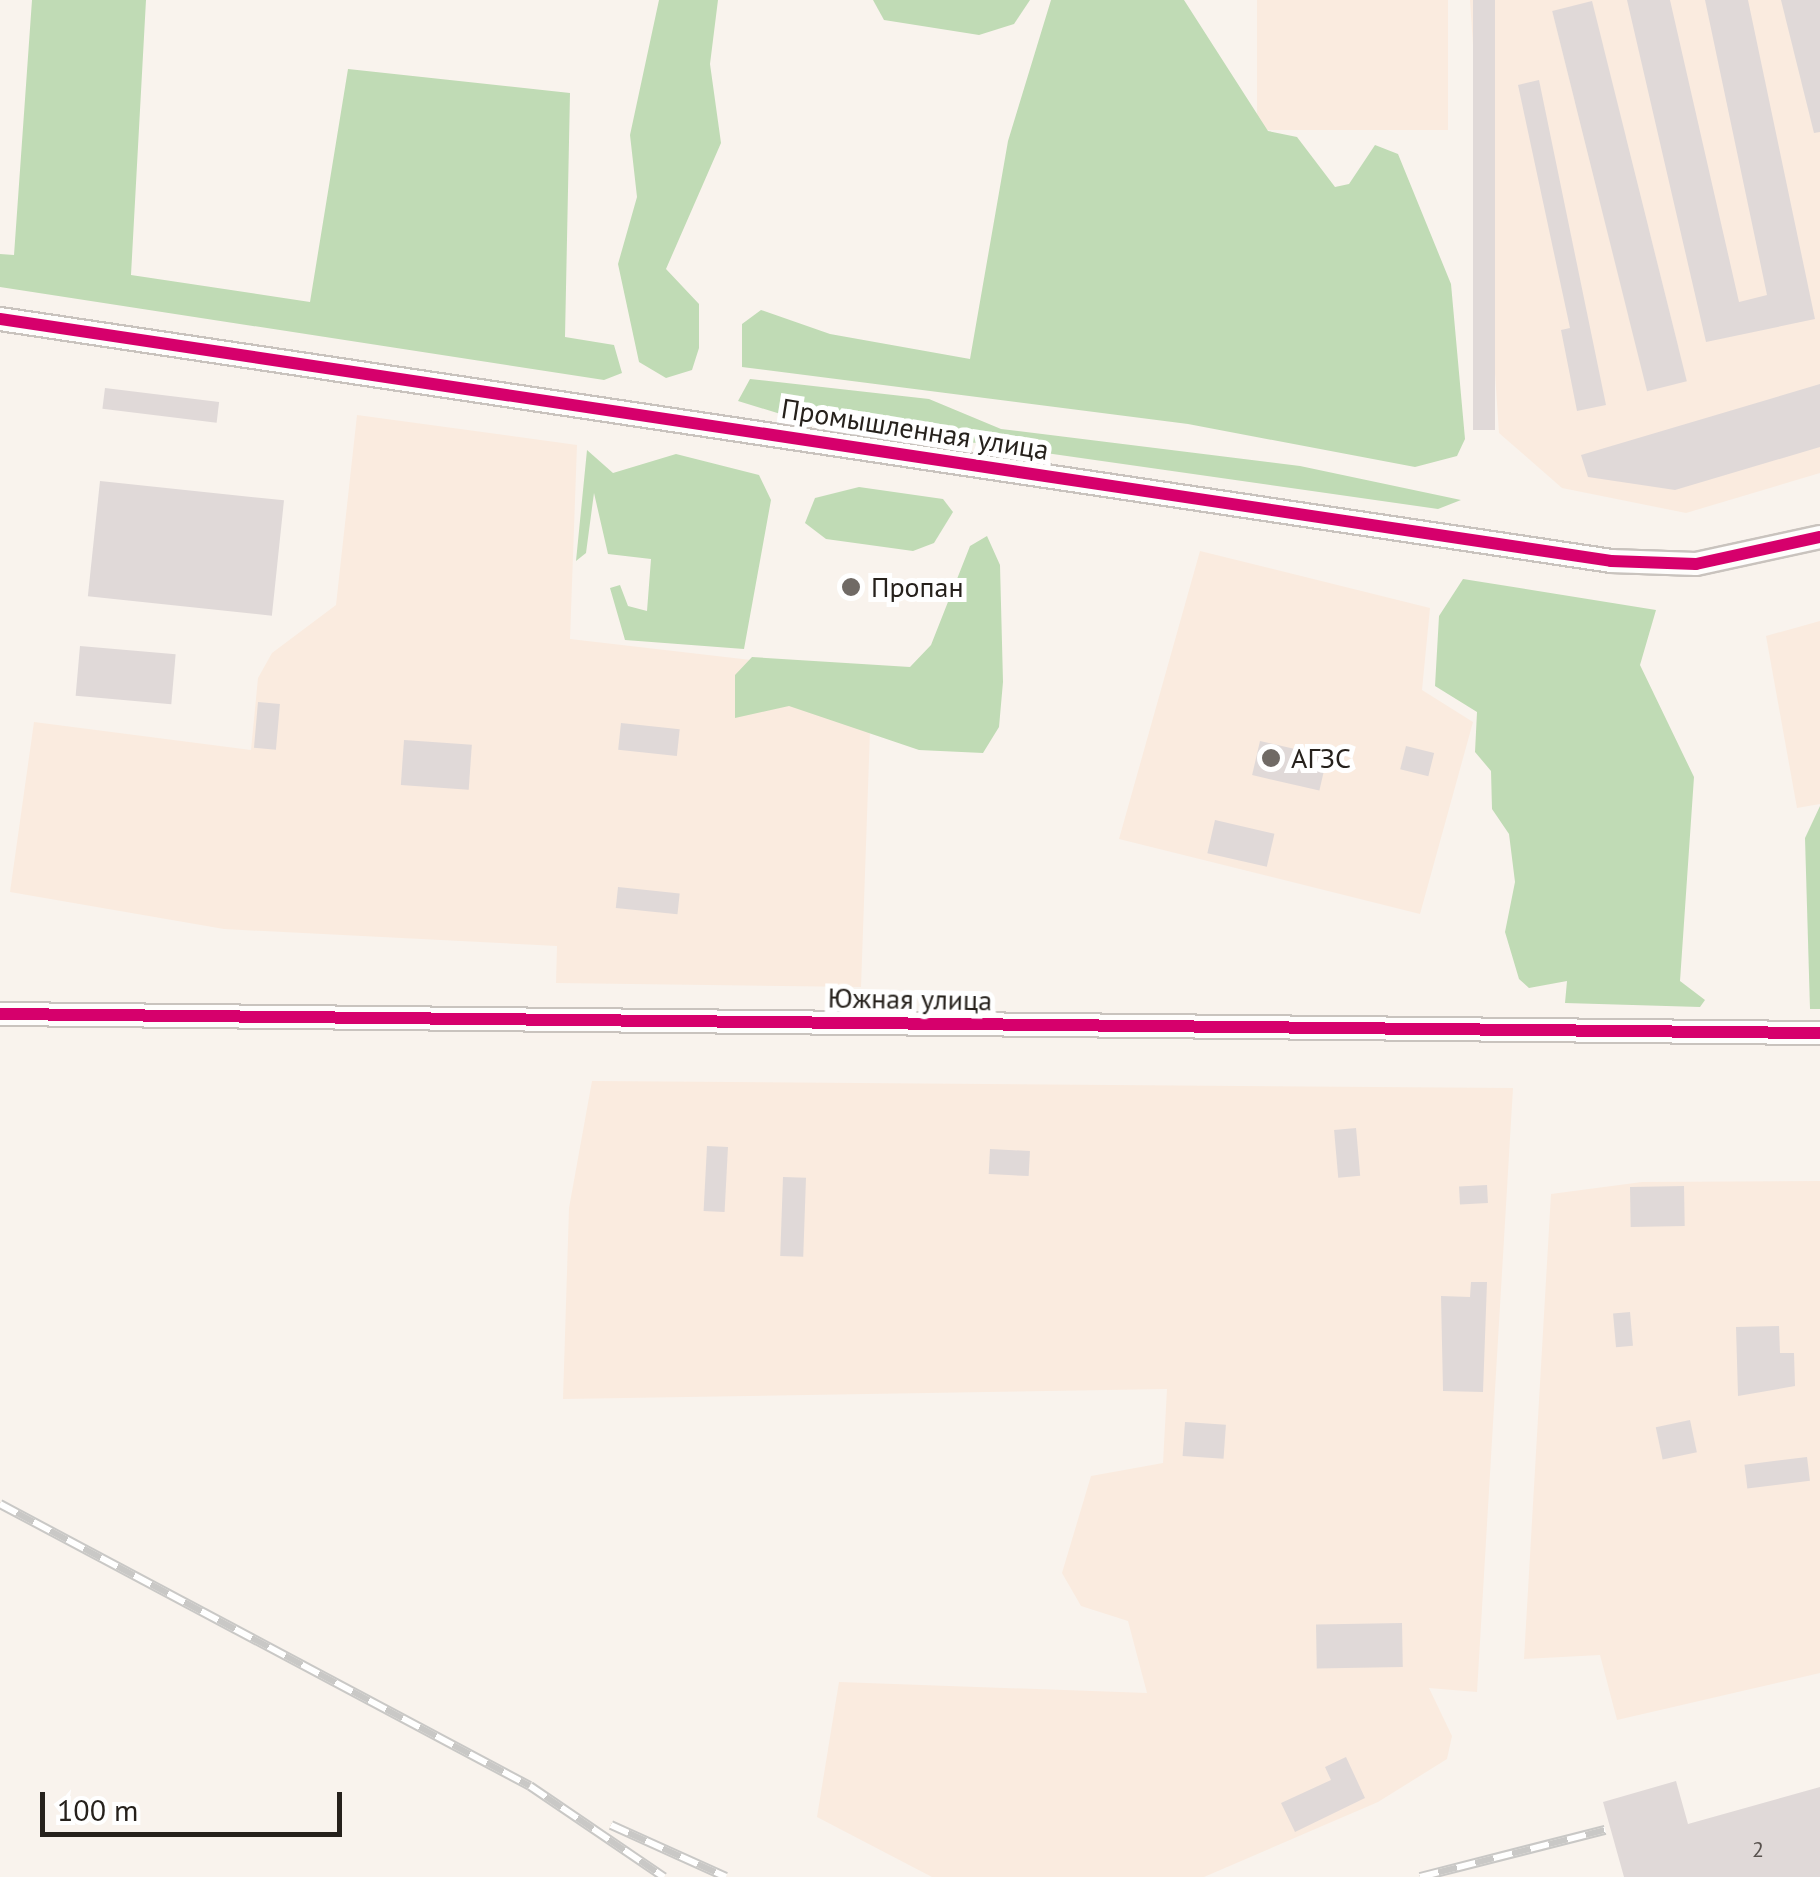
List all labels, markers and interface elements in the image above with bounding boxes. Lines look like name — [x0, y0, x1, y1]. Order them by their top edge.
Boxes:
street label: Промышленная улица — [779, 391, 1051, 467]
place label: Пропан — [871, 570, 964, 604]
marker: Пропан — [840, 576, 862, 598]
place label: АГЗС — [1291, 741, 1351, 775]
marker: АГЗС — [1260, 747, 1282, 769]
street label: Южная улица — [827, 981, 993, 1017]
scale bar — [45, 1772, 348, 1834]
text: 100 m — [57, 1790, 138, 1829]
house number: 2 — [1752, 1837, 1764, 1863]

